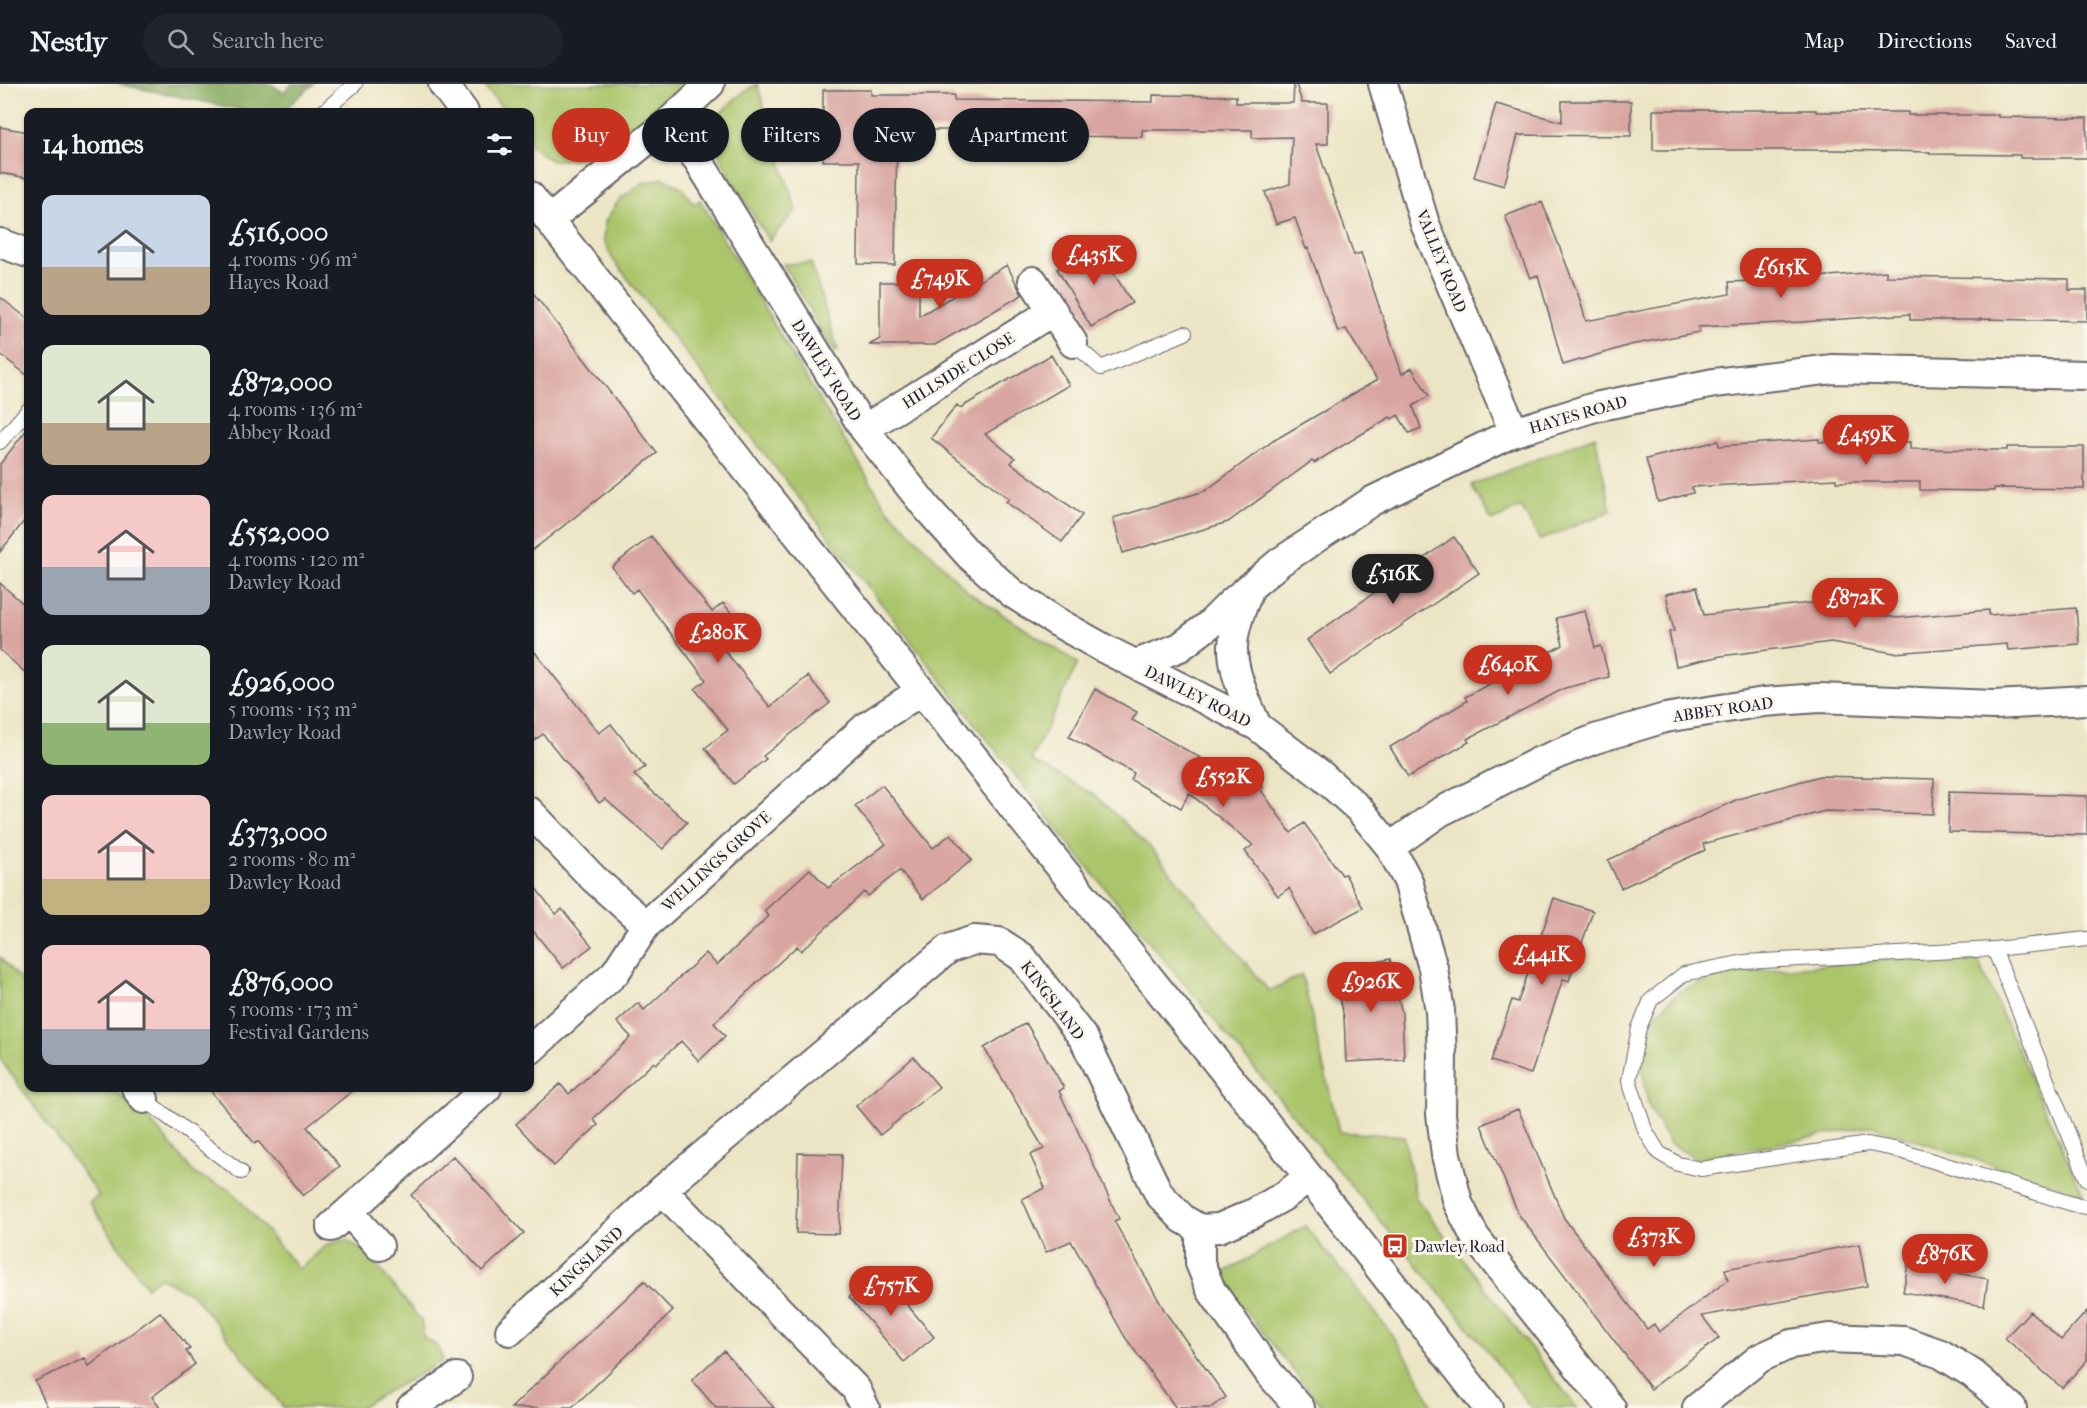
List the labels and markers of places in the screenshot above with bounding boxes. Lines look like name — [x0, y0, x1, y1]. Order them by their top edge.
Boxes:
pin: £435K — [1052, 235, 1136, 286]
pin: £615K — [1739, 248, 1823, 299]
pin: £749K — [898, 259, 982, 310]
pin: £459K — [1824, 415, 1908, 466]
pin: £516K — [1351, 554, 1435, 605]
pin: £872K — [1813, 578, 1897, 629]
pin: £280K — [676, 613, 760, 664]
pin: £640K — [1466, 645, 1550, 696]
pin: £552K — [1181, 757, 1265, 808]
pin: £441K — [1500, 935, 1584, 986]
pin: £926K — [1329, 962, 1413, 1013]
pin: £373K — [1612, 1217, 1696, 1268]
bus stop icon: Dawley Road — [1380, 1231, 1410, 1261]
pin: £876K — [1903, 1234, 1987, 1285]
place label: Dawley Road — [1414, 1237, 1505, 1256]
pin: £757K — [849, 1266, 933, 1317]

